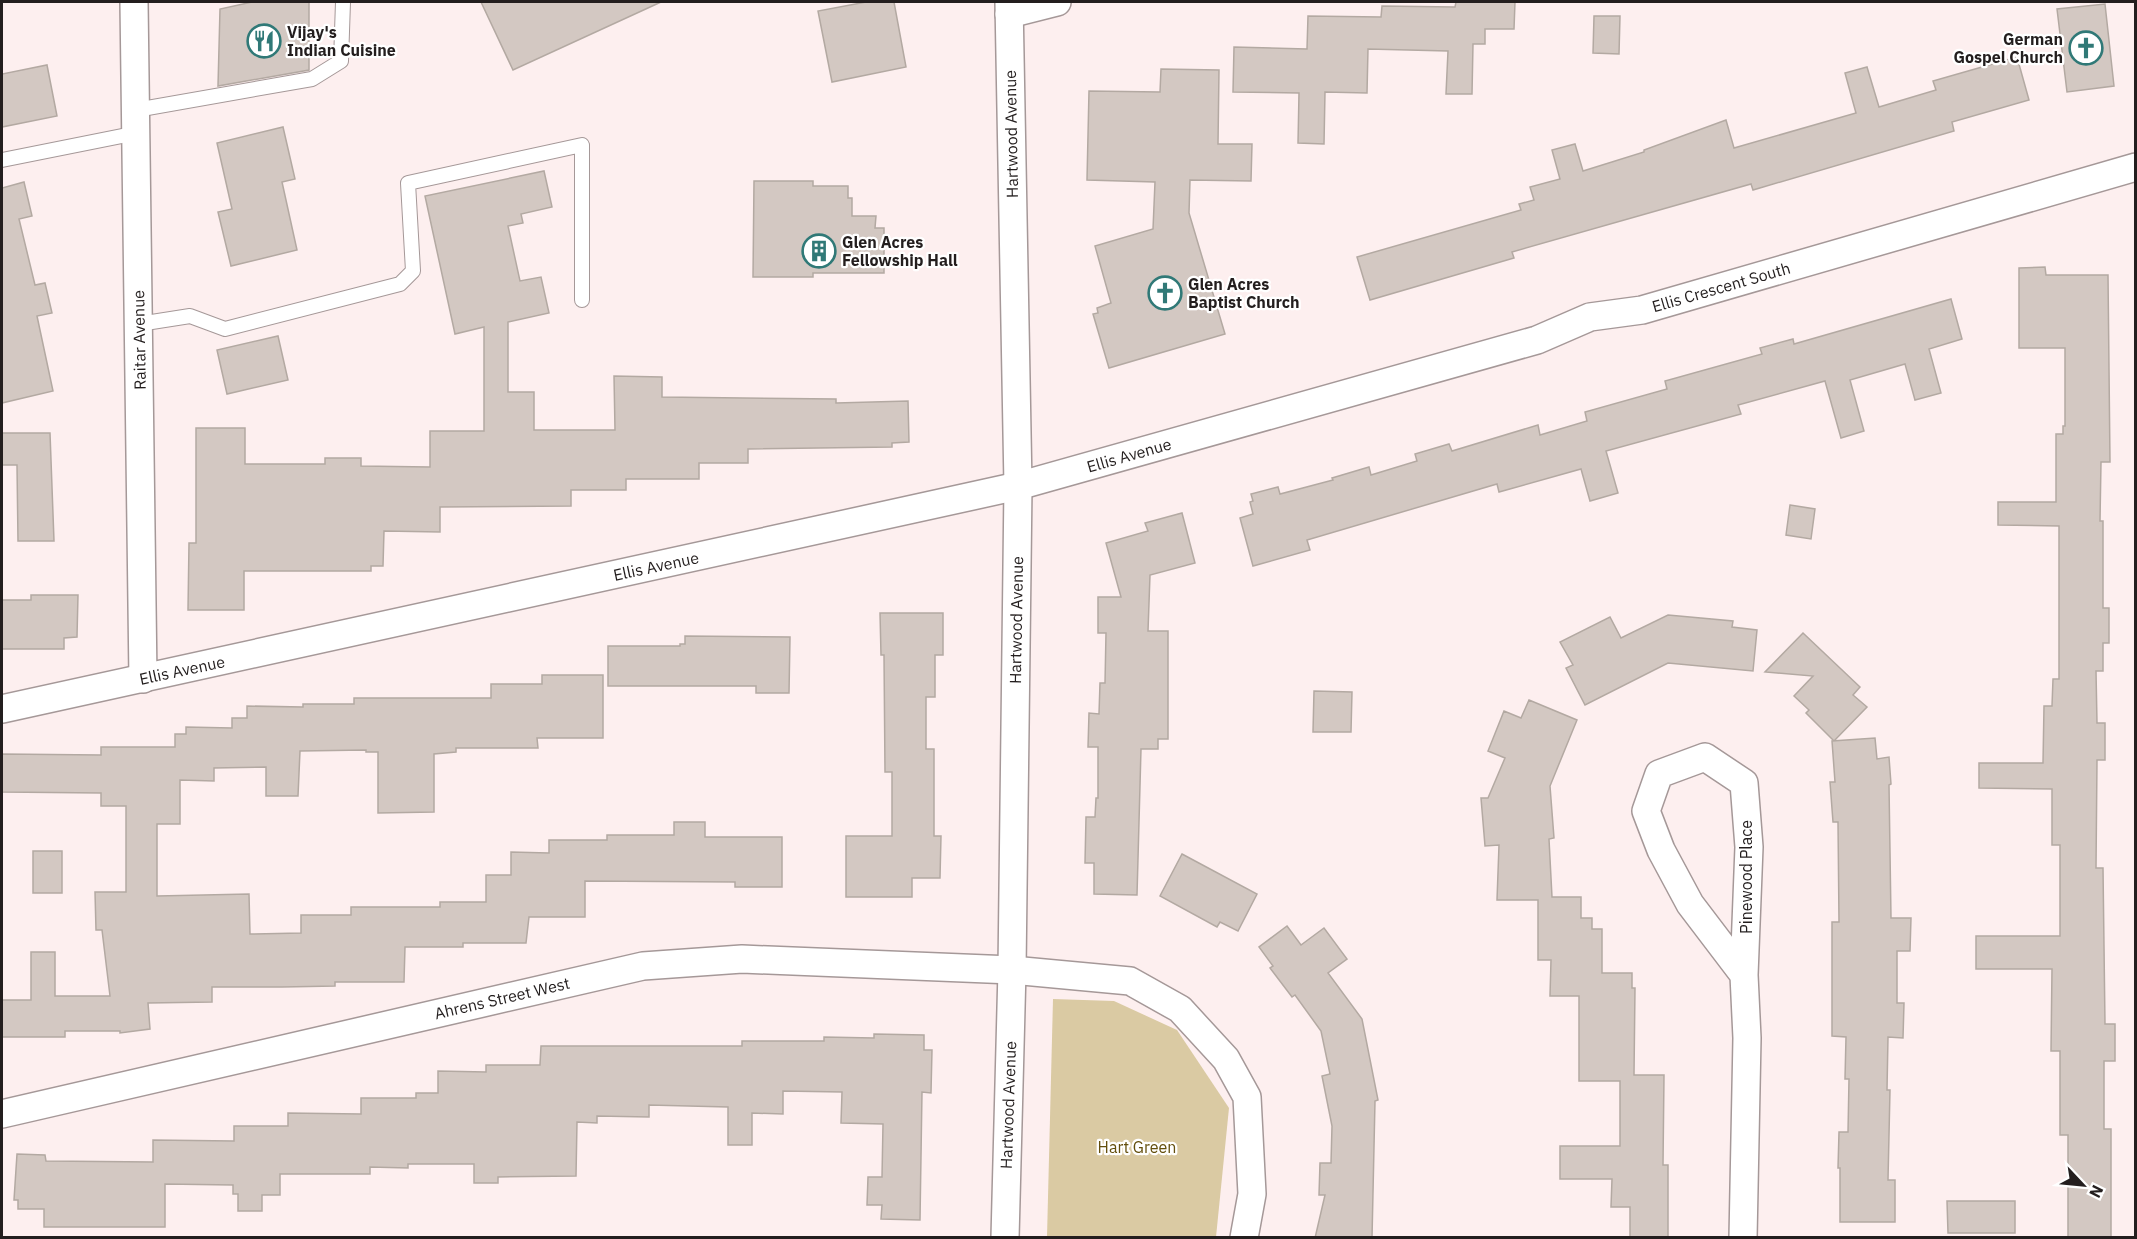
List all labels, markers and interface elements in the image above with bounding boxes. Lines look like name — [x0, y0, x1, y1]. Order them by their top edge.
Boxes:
place label: Vijay's Indian Cuisine — [287, 22, 396, 60]
restaurant icon: Vijay's Indian Cuisine — [246, 23, 282, 59]
place label: German Gospel Church — [1953, 29, 2063, 67]
church icon: German Gospel Church — [2068, 30, 2104, 66]
street label: Hartwood Avenue — [1000, 70, 1022, 198]
place label: Glen Acres Fellowship Hall — [842, 232, 958, 270]
building icon: Glen Acres Fellowship Hall — [801, 233, 837, 269]
street label: Ellis Crescent South — [1649, 258, 1793, 316]
place label: Glen Acres Baptist Church — [1188, 274, 1300, 312]
church icon: Glen Acres Baptist Church — [1147, 275, 1183, 311]
street label: Raitar Avenue — [128, 290, 150, 390]
street label: Ellis Avenue — [1084, 433, 1174, 477]
street label: Ellis Avenue — [611, 547, 701, 585]
street label: Hartwood Avenue — [1005, 556, 1027, 684]
street label: Ellis Avenue — [137, 651, 227, 689]
street label: Pinewood Place — [1736, 820, 1756, 934]
street label: Ahrens Street West — [432, 973, 572, 1023]
street label: Hartwood Avenue — [996, 1040, 1020, 1169]
park label: Hart Green — [1098, 1137, 1176, 1157]
north arrow — [2053, 1155, 2113, 1215]
text: N — [2085, 1182, 2108, 1201]

